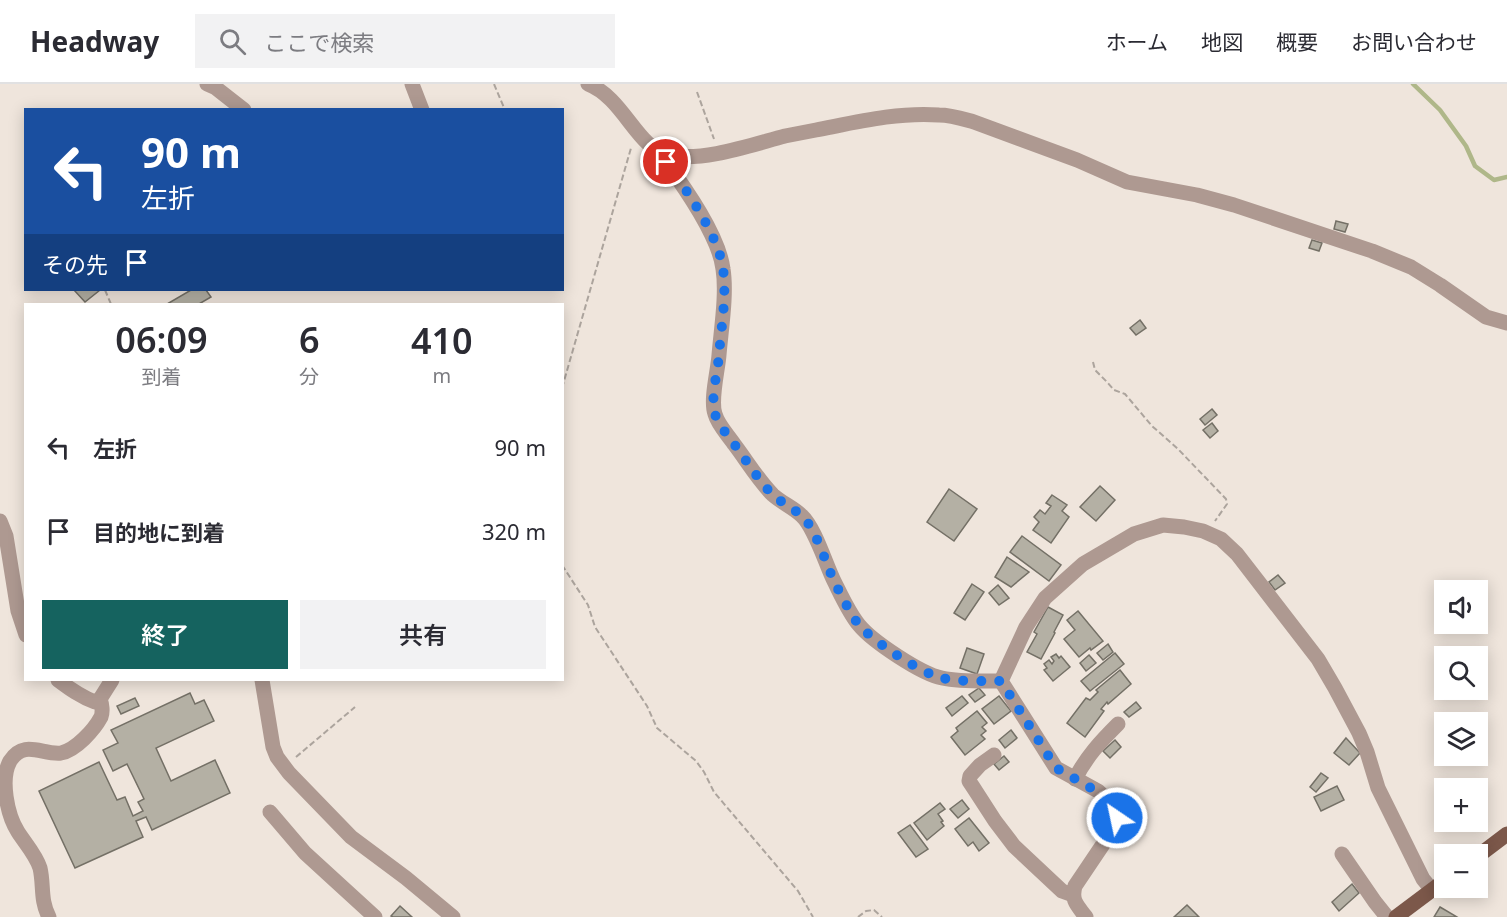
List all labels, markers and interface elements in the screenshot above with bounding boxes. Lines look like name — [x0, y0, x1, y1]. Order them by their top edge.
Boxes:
search box — [195, 14, 615, 68]
text: Headway — [30, 22, 159, 60]
icon: search — [216, 25, 249, 58]
text: ここで検索 — [264, 27, 374, 57]
text: ホーム — [1106, 28, 1168, 56]
text: 地図 — [1201, 28, 1243, 56]
text: 概要 — [1276, 28, 1318, 56]
text: お問い合わせ — [1351, 28, 1477, 56]
text: 90 m — [141, 123, 241, 180]
icon: left — [42, 132, 120, 210]
pin — [640, 136, 691, 187]
icon: arrive — [649, 145, 682, 178]
text: 左折 — [141, 179, 195, 216]
icon: arrive — [120, 246, 153, 279]
text: その先 — [42, 249, 108, 279]
text: 06:09 — [115, 315, 208, 364]
text: 6 — [299, 315, 320, 364]
text: 410 — [411, 316, 473, 365]
text: m — [432, 362, 451, 389]
text: 到着 — [141, 363, 181, 390]
text: 分 — [299, 363, 319, 390]
icon: left — [42, 431, 75, 464]
text: 90 m — [495, 432, 546, 462]
text: 左折 — [93, 433, 137, 463]
icon: arrive — [42, 515, 75, 548]
text: 320 m — [482, 516, 546, 546]
text: 目的地に到着 — [93, 517, 225, 547]
map controls — [1434, 580, 1488, 898]
button: sound — [1434, 580, 1488, 634]
button: 終了 — [42, 600, 288, 669]
button: 共有 — [300, 600, 546, 669]
button: search — [1434, 646, 1488, 700]
button: layers — [1434, 712, 1488, 766]
button: + — [1434, 778, 1488, 832]
position arrow — [1085, 786, 1149, 850]
button: − — [1434, 844, 1488, 898]

